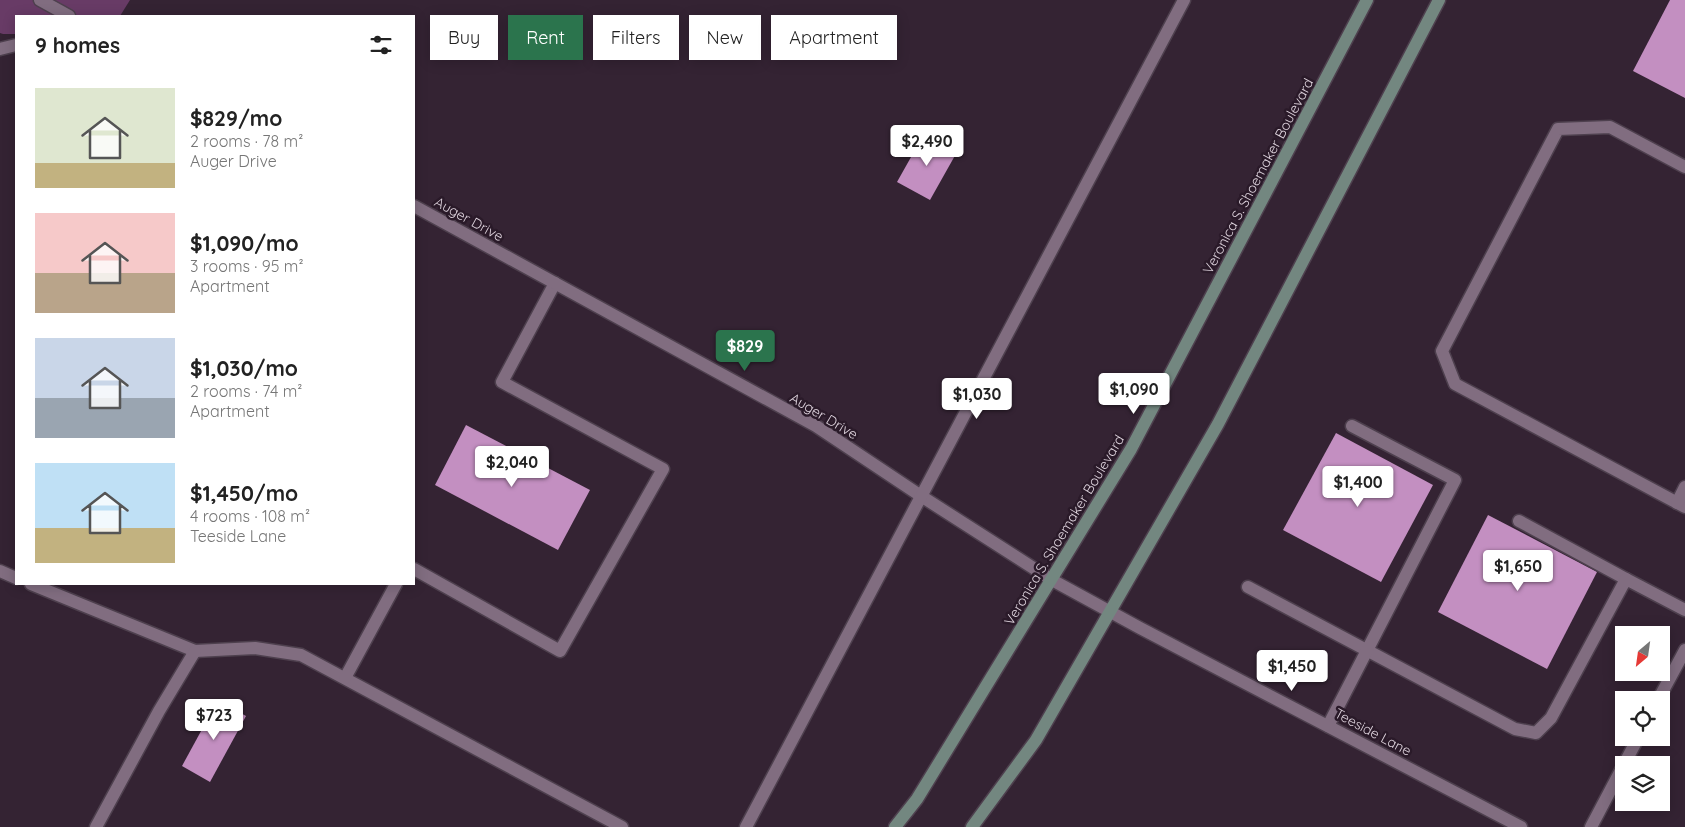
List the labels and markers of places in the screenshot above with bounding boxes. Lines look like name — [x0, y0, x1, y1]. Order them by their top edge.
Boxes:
pin: $2,490 — [886, 124, 968, 167]
pin: $829 — [715, 330, 775, 372]
pin: $1,090 — [1093, 372, 1175, 415]
pin: $1,030 — [936, 378, 1018, 420]
pin: $2,040 — [471, 446, 553, 488]
pin: $1,400 — [1317, 466, 1399, 508]
pin: $1,650 — [1477, 550, 1559, 592]
pin: $1,450 — [1251, 650, 1333, 692]
pin: $723 — [184, 698, 244, 741]

